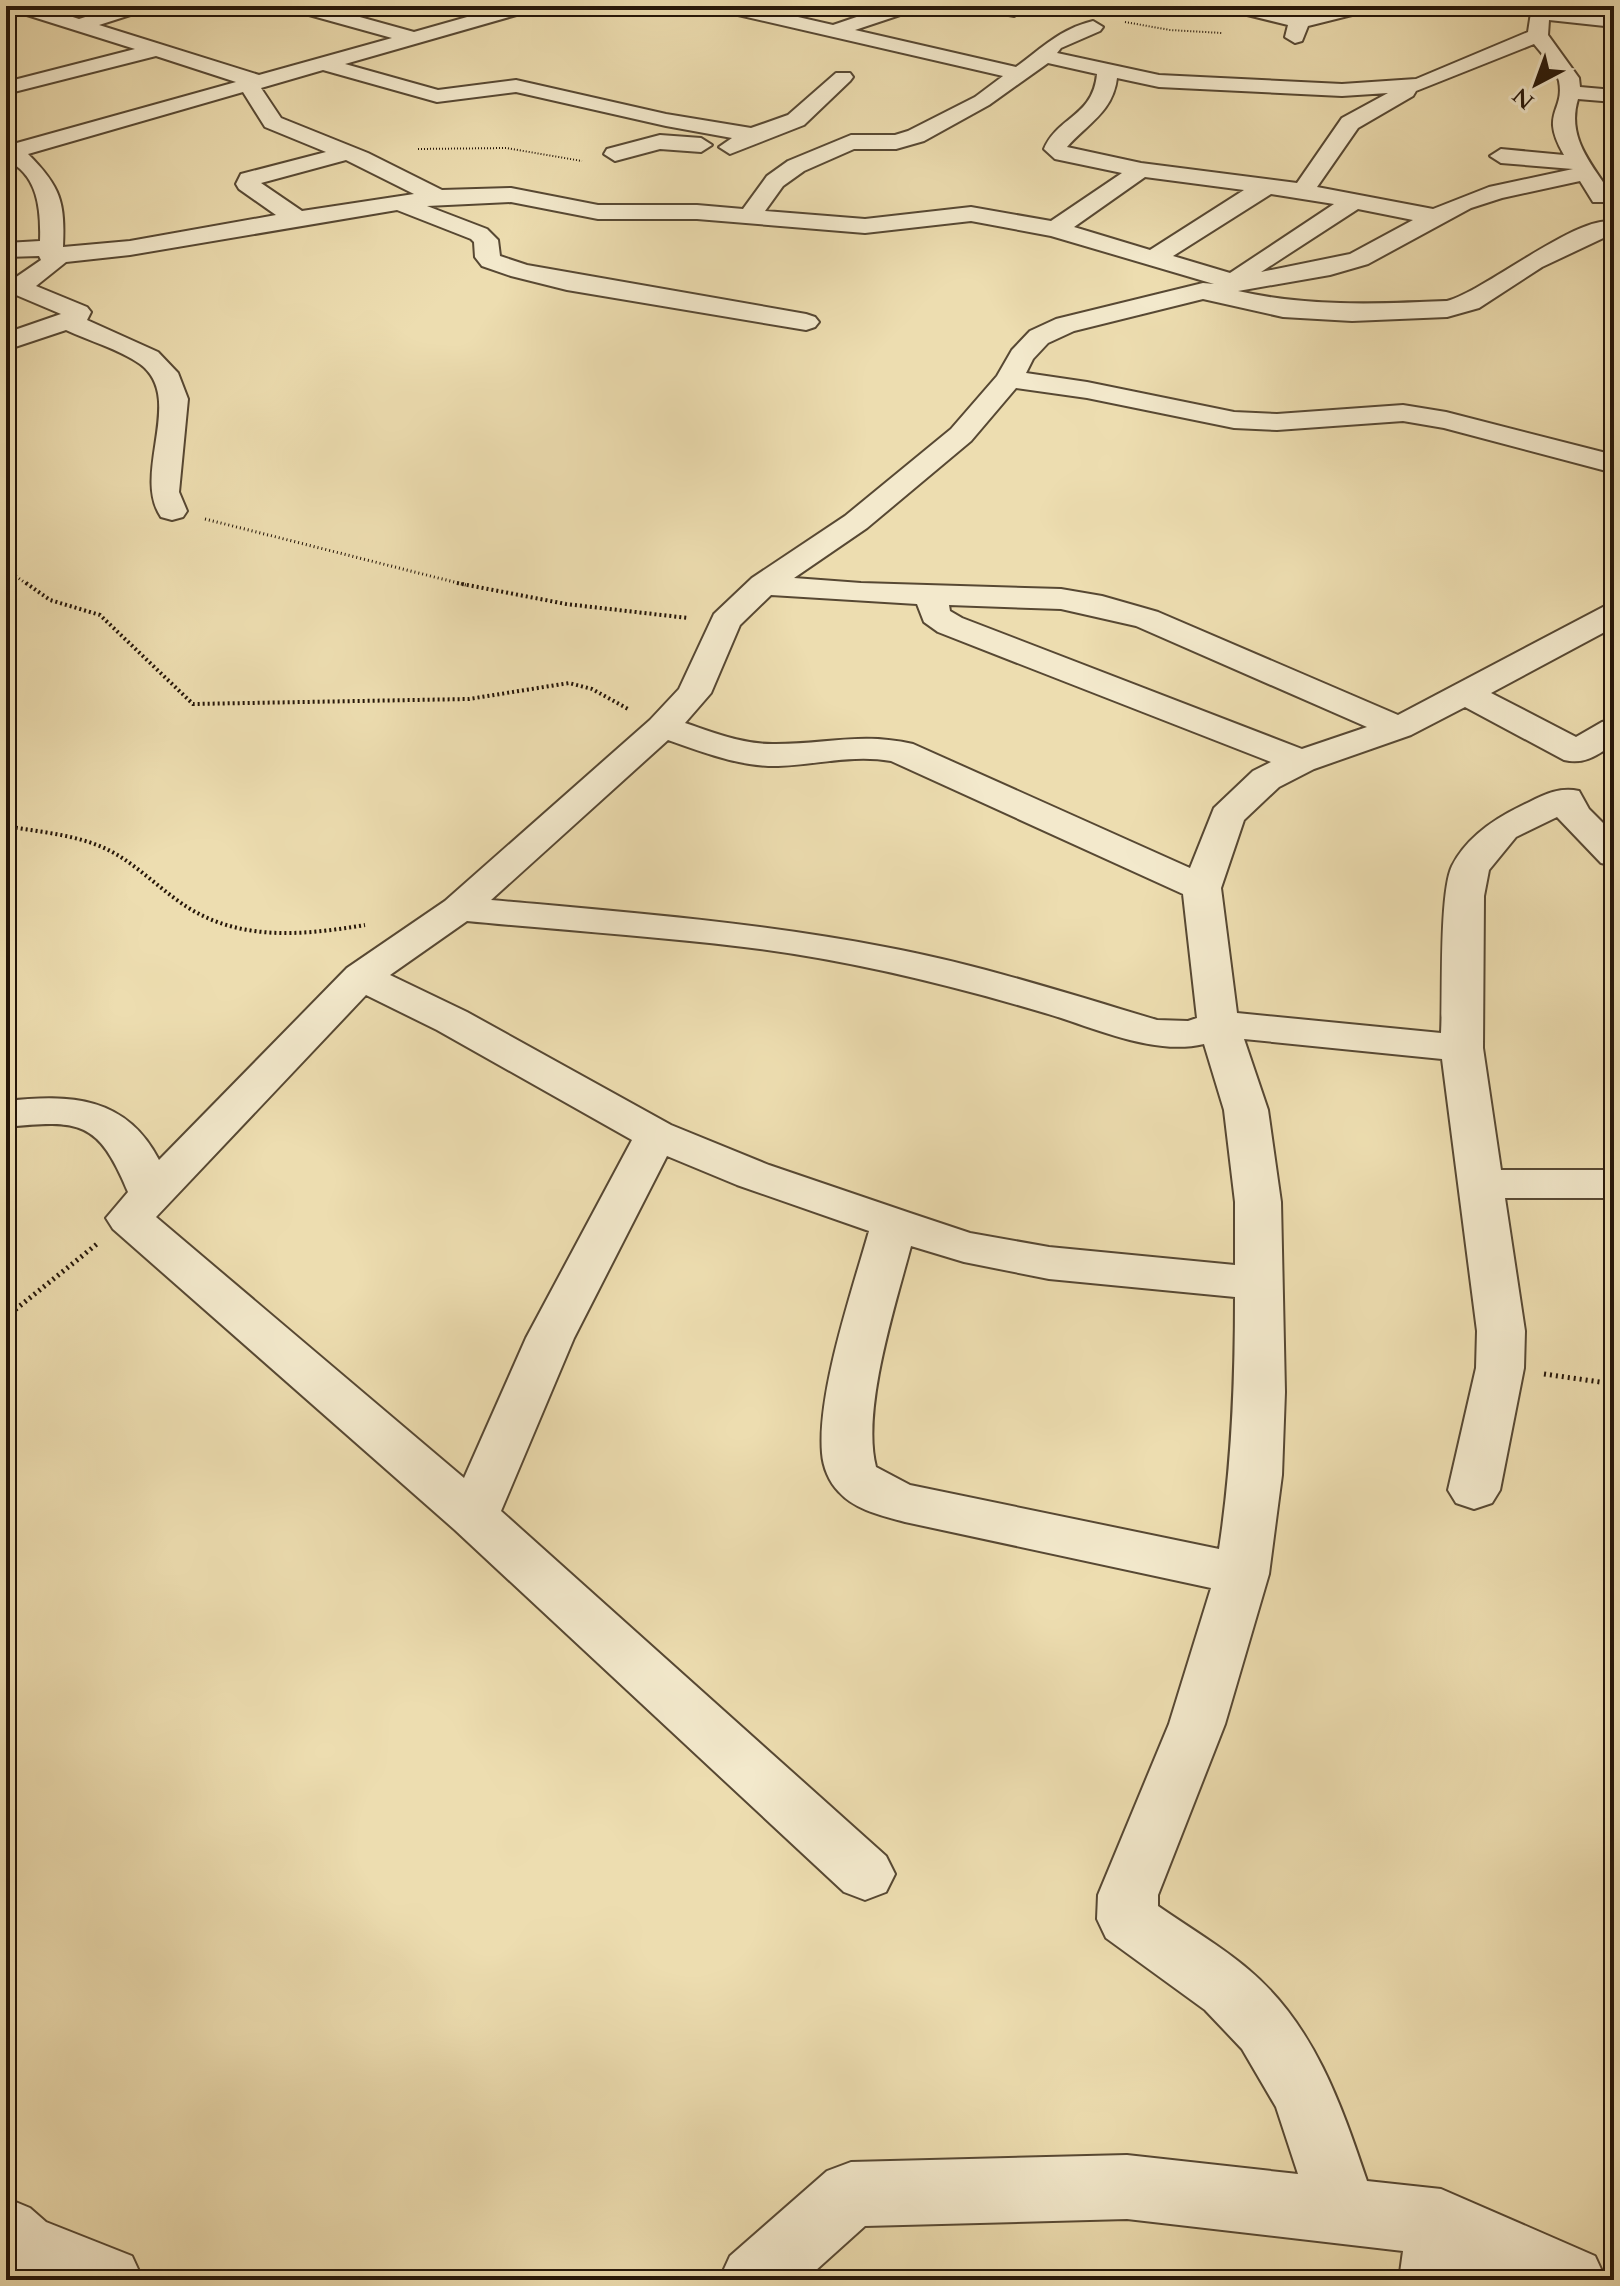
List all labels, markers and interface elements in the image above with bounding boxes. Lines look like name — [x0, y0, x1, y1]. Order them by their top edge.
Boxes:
north arrow — [1496, 44, 1576, 124]
text: N — [1506, 81, 1541, 116]

